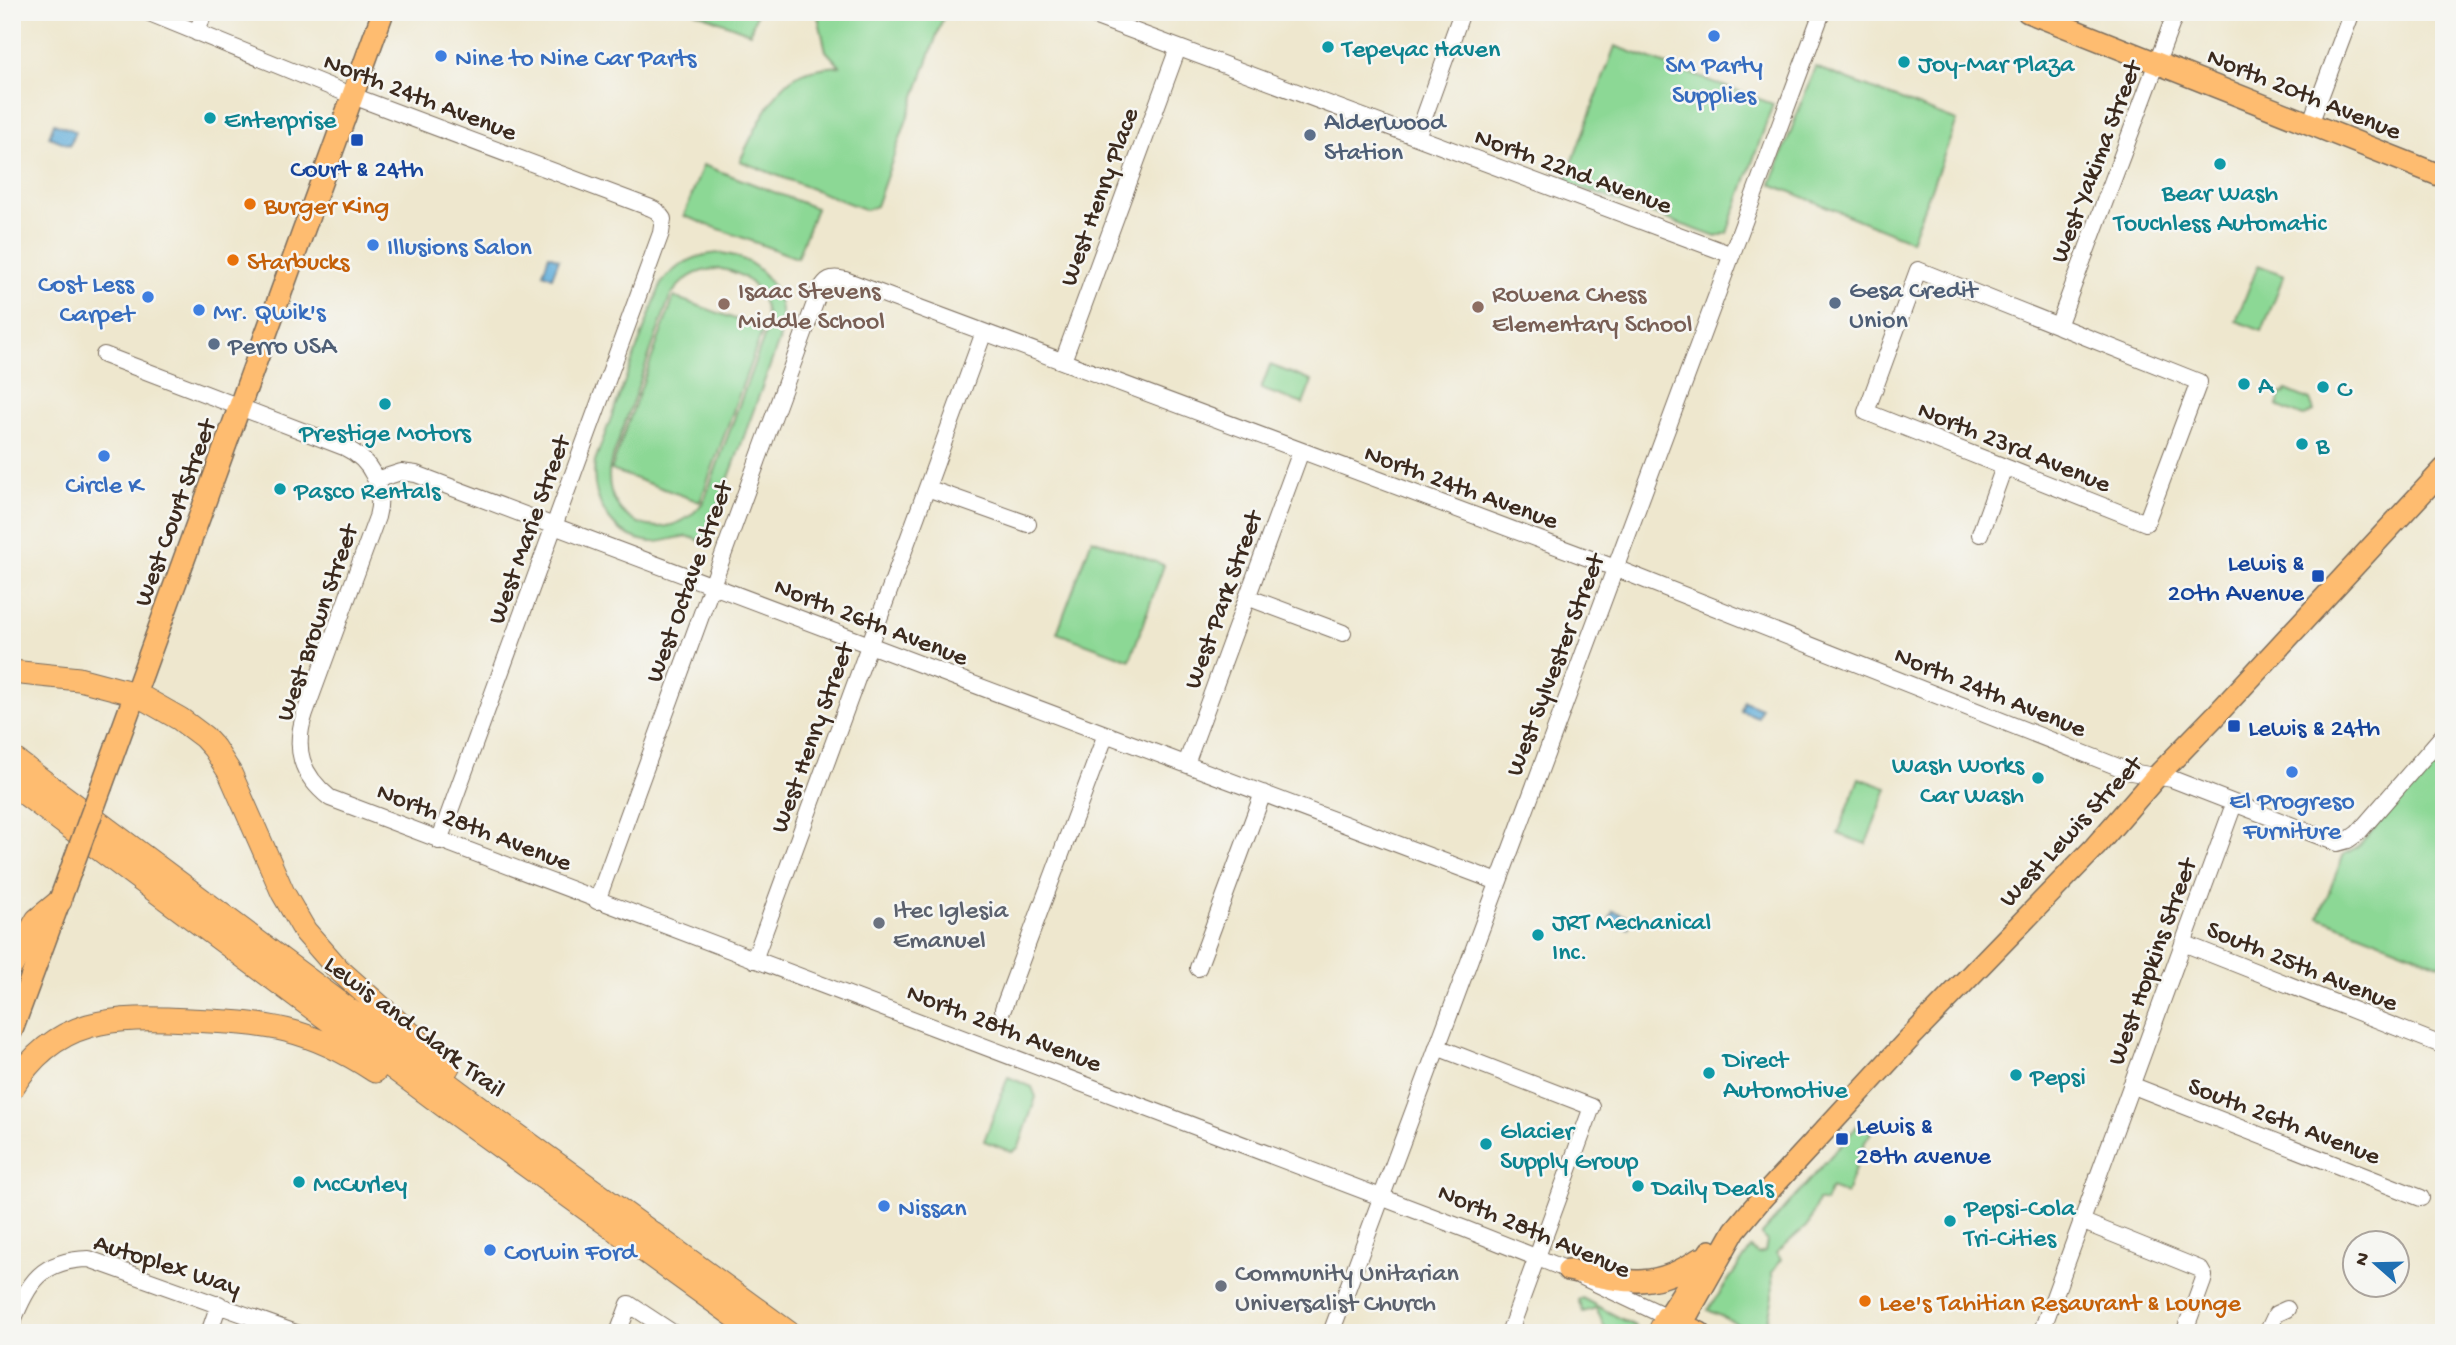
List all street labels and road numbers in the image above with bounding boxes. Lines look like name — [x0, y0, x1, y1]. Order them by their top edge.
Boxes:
street label: North 20th Avenue — [2202, 43, 2406, 150]
street label: North 24th Avenue — [318, 48, 521, 151]
street label: West Yakima Street — [2045, 55, 2152, 268]
street label: West Henry Place — [1055, 104, 1148, 291]
street label: North 22nd Avenue — [1470, 123, 1676, 224]
street label: North 23rd Avenue — [1912, 396, 2115, 502]
street label: West Court Street — [129, 413, 226, 611]
street label: West Marie Street — [483, 430, 580, 629]
street label: North 24th Avenue — [1359, 440, 1562, 539]
street label: West Octave Street — [640, 476, 743, 687]
street label: West Park Street — [1179, 505, 1273, 694]
street label: West Brown Street — [271, 519, 368, 726]
street label: West Sylvester Street — [1501, 548, 1615, 781]
street label: North 26th Avenue — [769, 573, 972, 676]
street label: West Henry Street — [765, 637, 864, 838]
street label: North 24th Avenue — [1889, 642, 2090, 747]
street label: West Lewis Street — [1994, 749, 2152, 915]
street label: North 28th Avenue — [372, 778, 576, 881]
street label: West Hopkins Street — [2102, 853, 2207, 1070]
street label: South 25th Avenue — [2201, 916, 2402, 1021]
street label: Lewis and Clark Trail — [317, 950, 510, 1107]
street label: North 28th Avenue — [902, 979, 1106, 1082]
street label: South 26th Avenue — [2183, 1072, 2384, 1174]
street label: North 28th Avenue — [1432, 1179, 1635, 1288]
street label: Autoplex Way — [89, 1229, 244, 1306]

